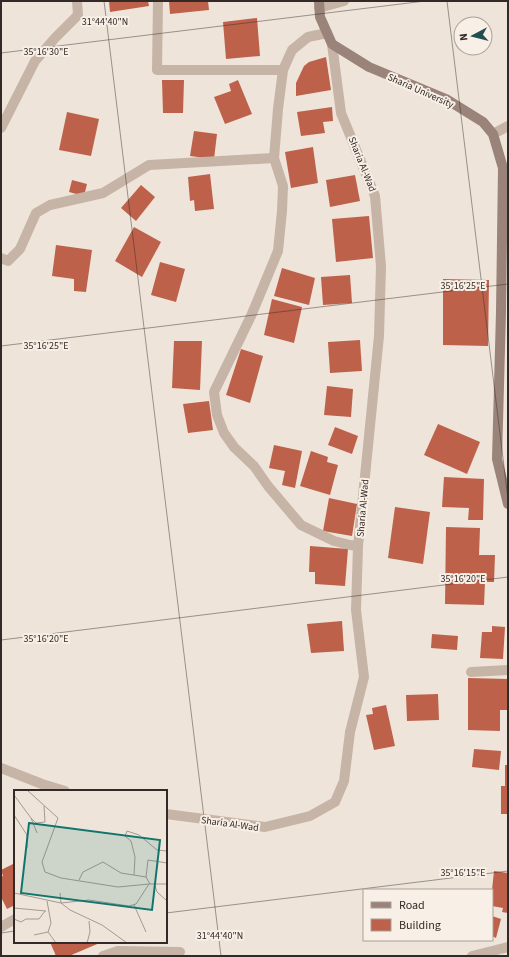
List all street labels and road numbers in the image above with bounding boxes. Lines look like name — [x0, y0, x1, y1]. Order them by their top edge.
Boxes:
street label: Sharia University — [385, 70, 456, 112]
street label: Sharia Al-Wad — [345, 135, 379, 194]
street label: Sharia Al-Wad — [353, 479, 373, 538]
street label: Sharia Al-Wad — [200, 813, 260, 835]

